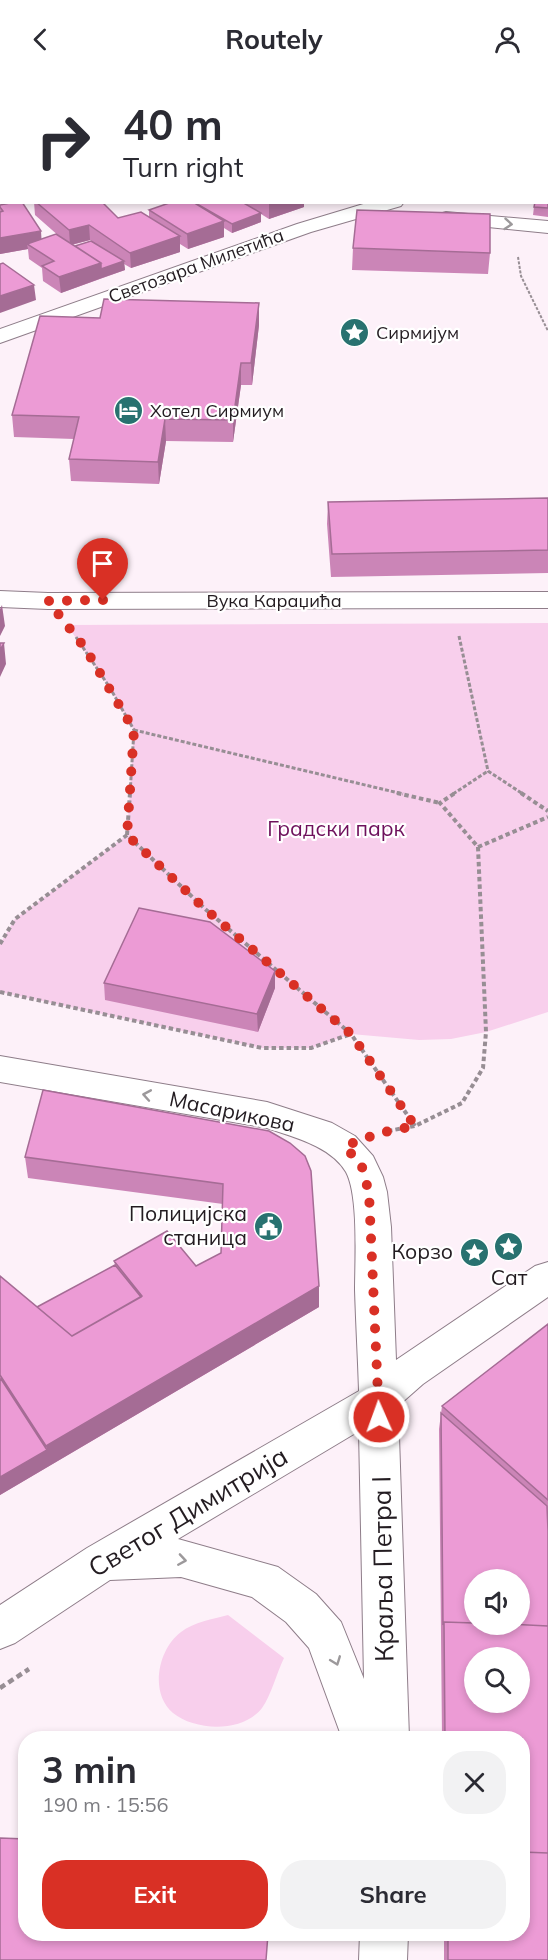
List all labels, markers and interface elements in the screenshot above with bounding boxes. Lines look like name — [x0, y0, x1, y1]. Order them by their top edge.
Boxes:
text: Routely — [225, 22, 323, 56]
icon: back — [24, 23, 57, 56]
icon: person — [491, 23, 524, 56]
text: 40 m — [123, 98, 223, 151]
icon: right — [24, 102, 102, 180]
text: Turn right — [123, 150, 243, 184]
one-way arrow — [504, 217, 513, 230]
street label: Светозара Милетића — [105, 223, 287, 308]
place icon: Сирмијум — [339, 317, 371, 349]
place label: Сирмијум — [376, 321, 459, 344]
hotel icon: Хотел Сирмиум — [113, 395, 145, 427]
place label: Хотел Сирмиум — [150, 399, 284, 422]
pin — [77, 538, 128, 600]
icon: arrive — [86, 547, 119, 580]
street label: Вука Караџића — [206, 589, 342, 612]
park label: Градски парк — [267, 815, 406, 841]
street label: Масарикова — [167, 1085, 297, 1137]
one-way arrow — [143, 1089, 152, 1101]
place label: Полицијска станица — [129, 1200, 247, 1250]
public building icon: Полицијска станица — [252, 1210, 284, 1242]
place icon: Сат — [493, 1231, 525, 1263]
place icon: Корзо — [458, 1236, 490, 1268]
place label: Корзо — [391, 1238, 453, 1264]
place label: Сат — [491, 1264, 528, 1290]
position arrow — [347, 1385, 411, 1449]
street label: Светог Димитрија — [82, 1439, 293, 1584]
street label: Краља Петра I — [364, 1476, 401, 1662]
one-way arrow — [176, 1553, 186, 1566]
map controls — [464, 1569, 530, 1713]
button: sound — [464, 1569, 530, 1635]
button: search — [464, 1647, 530, 1713]
one-way arrow — [329, 1654, 341, 1665]
text: 3 min — [42, 1747, 137, 1792]
button: close — [443, 1751, 506, 1814]
text: 190 m · 15:56 — [42, 1792, 168, 1817]
button: Exit — [42, 1860, 268, 1929]
button: Share — [280, 1860, 506, 1929]

